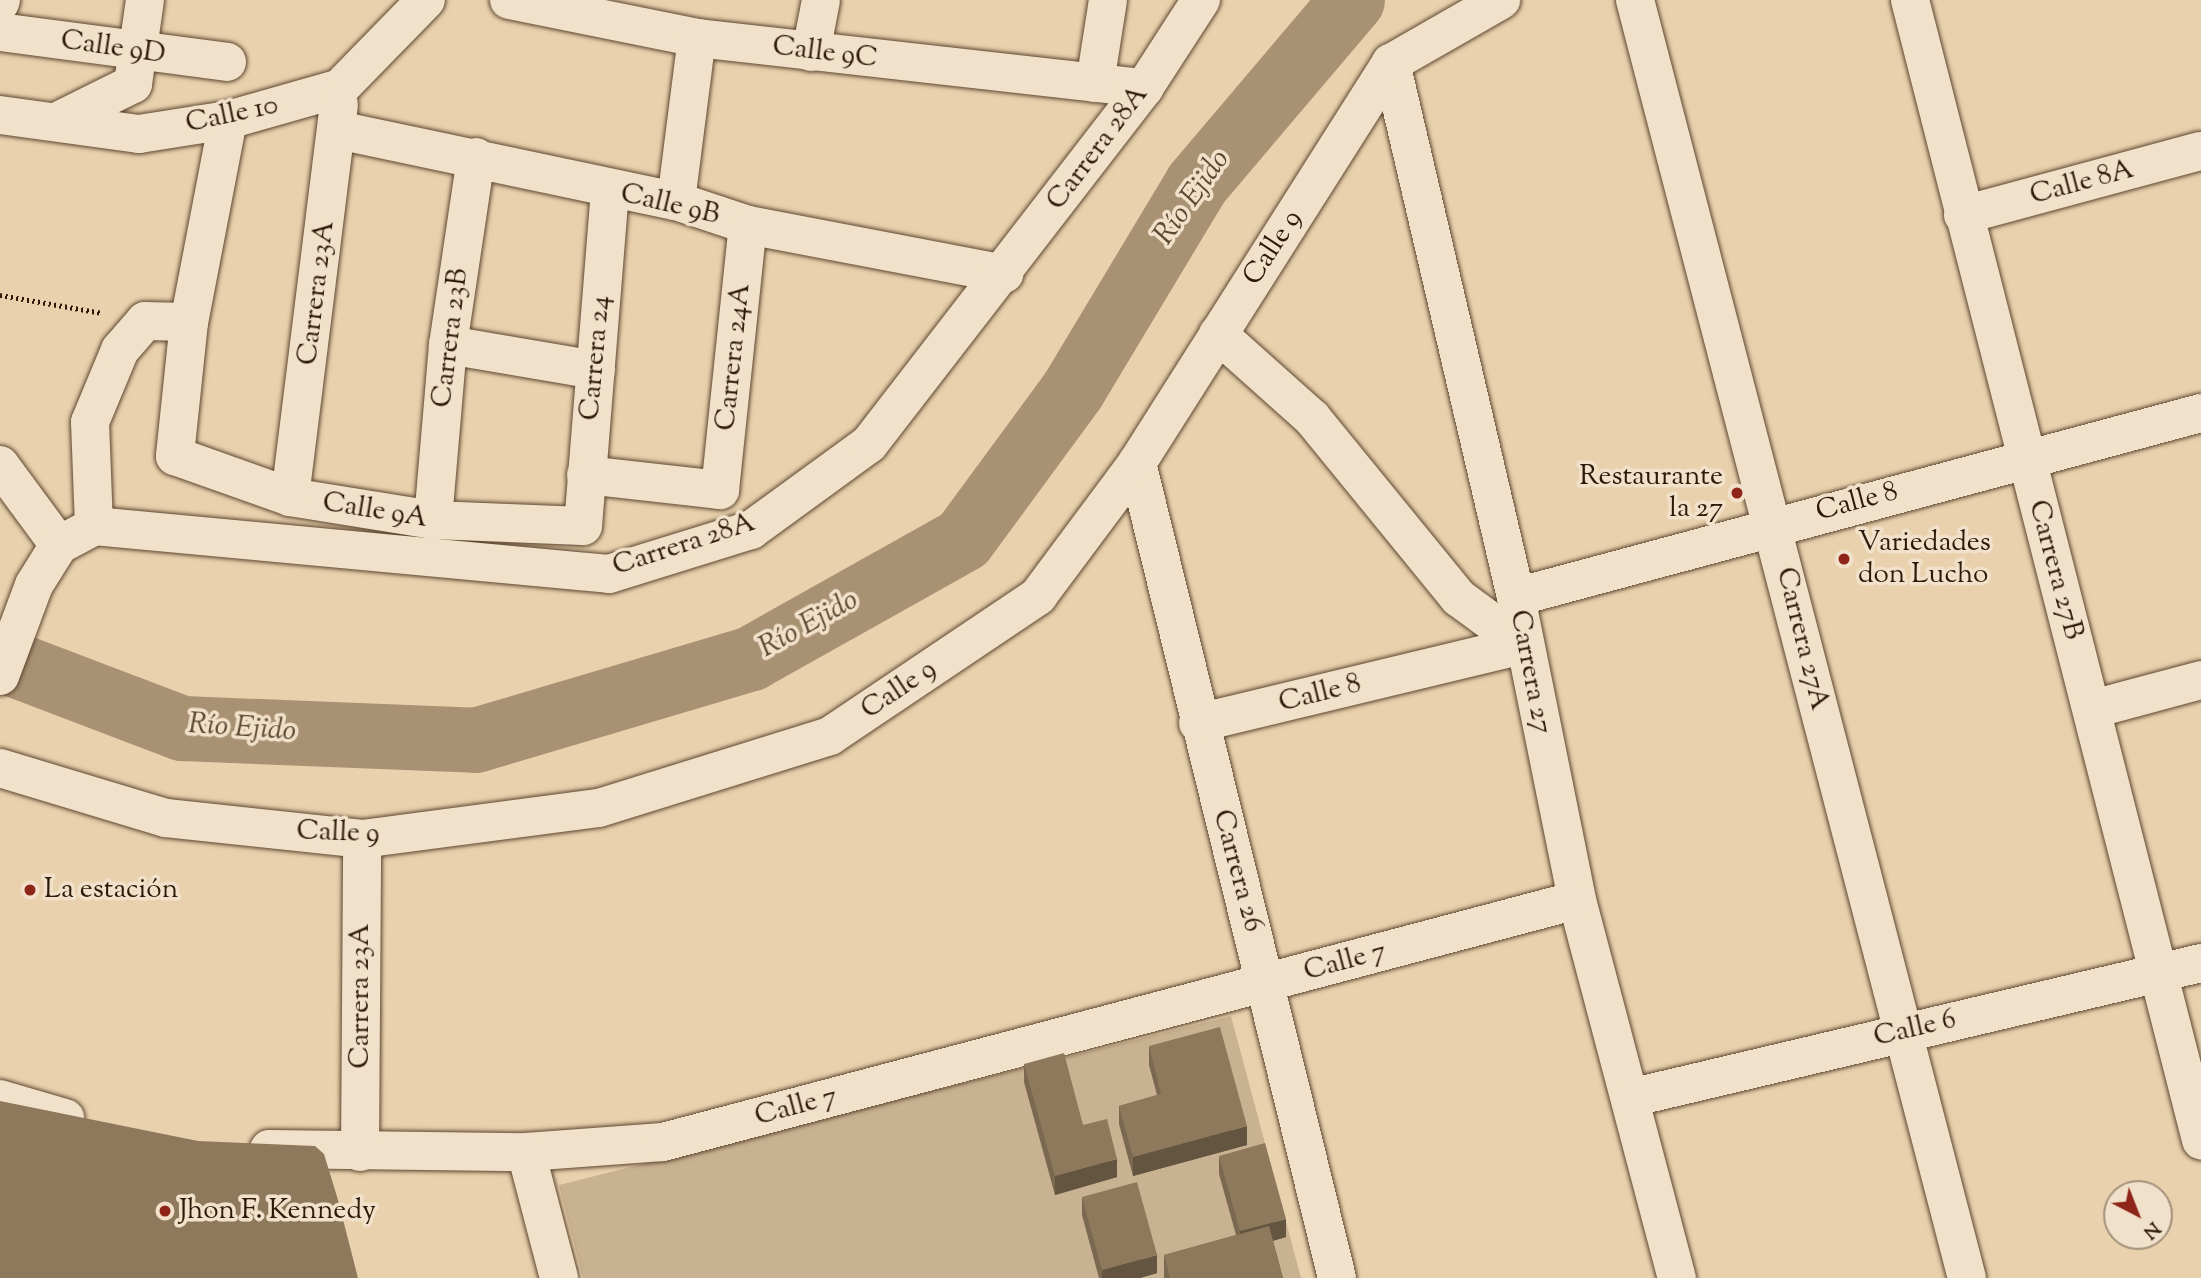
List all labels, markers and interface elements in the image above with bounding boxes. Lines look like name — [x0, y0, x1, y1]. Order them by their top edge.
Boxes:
street label: Calle 9D — [59, 24, 167, 72]
street label: Calle 9C — [771, 30, 879, 76]
street label: Carrera 28A — [1040, 79, 1156, 217]
street label: Calle 10 — [183, 89, 281, 141]
water label: Río Ejido — [1147, 144, 1239, 252]
street label: Calle 8A — [2027, 153, 2137, 213]
street label: Calle 9B — [617, 177, 723, 233]
street label: Calle 9 — [1236, 204, 1310, 292]
street label: Carrera 23A — [291, 219, 343, 367]
street label: Carrera 23B — [426, 266, 476, 410]
street label: Carrera 24A — [710, 282, 758, 432]
street label: Carrera 24 — [574, 294, 618, 422]
place label: Restaurante la 27 — [1579, 460, 1723, 526]
street label: Calle 8 — [1812, 475, 1902, 529]
marker: Restaurante la 27 — [1729, 485, 1745, 501]
street label: Calle 9A — [320, 486, 430, 536]
street label: Carrera 27B — [2020, 497, 2090, 643]
street label: Carrera 28A — [609, 506, 759, 584]
place label: Variedades don Lucho — [1858, 526, 1991, 592]
marker: Variedades don Lucho — [1836, 551, 1852, 567]
street label: Carrera 27A — [1768, 564, 1836, 714]
water label: Río Ejido — [753, 583, 865, 667]
street label: Carrera 27 — [1502, 607, 1558, 737]
street label: Calle 9 — [855, 653, 943, 727]
street label: Calle 8 — [1275, 668, 1365, 720]
water label: Río Ejido — [187, 707, 297, 751]
street label: Carrera 26 — [1205, 806, 1269, 936]
street label: Calle 9 — [296, 815, 380, 851]
place label: La estación — [44, 873, 178, 907]
marker: La estación — [22, 882, 38, 898]
street label: Carrera 23A — [344, 923, 378, 1069]
street label: Calle 7 — [1300, 935, 1390, 989]
street label: Calle 6 — [1871, 1003, 1959, 1055]
street label: Calle 7 — [751, 1080, 841, 1134]
north arrow — [2103, 1180, 2173, 1250]
place label: Jhon F. Kennedy — [179, 1194, 376, 1228]
marker: Jhon F. Kennedy — [157, 1203, 173, 1219]
text: N — [2136, 1214, 2166, 1245]

